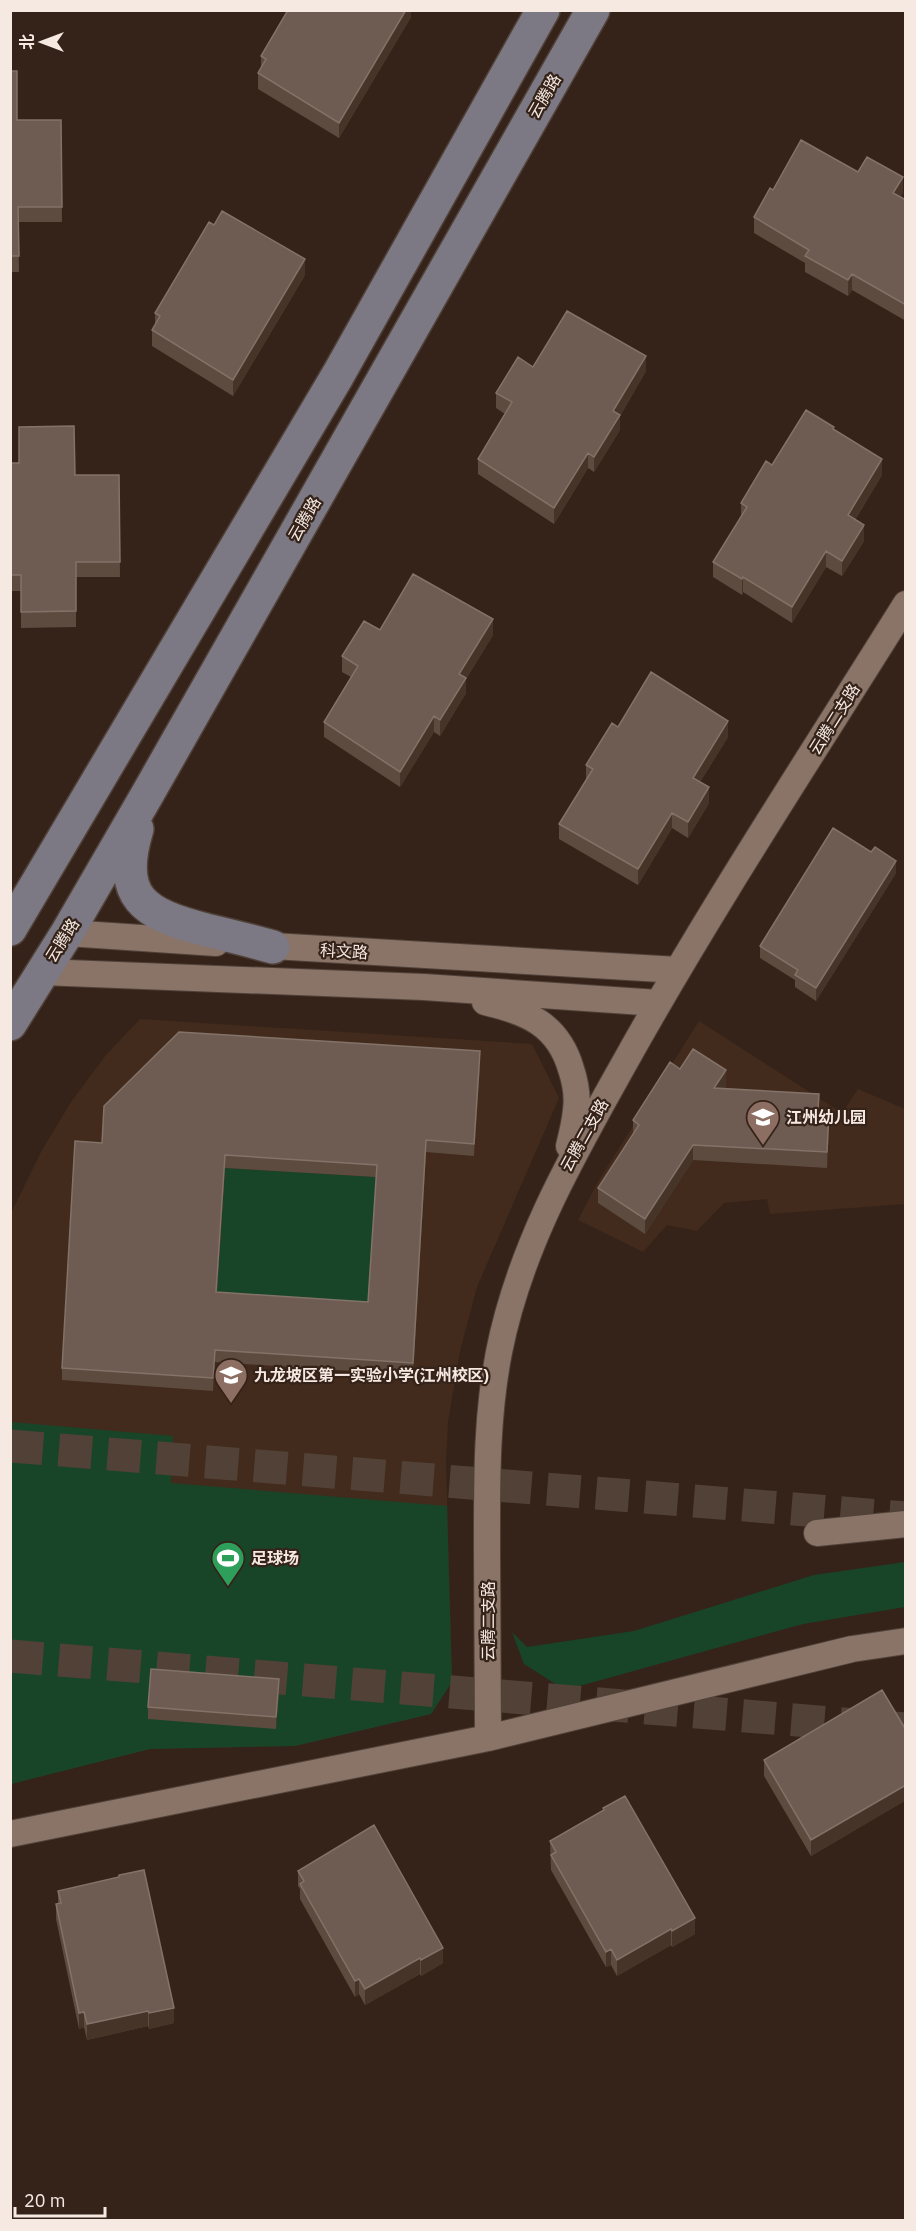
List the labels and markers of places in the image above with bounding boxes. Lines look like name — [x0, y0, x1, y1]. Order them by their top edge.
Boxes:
school or university icon: 江州幼儿园 — [745, 1099, 781, 1146]
place label: 江州幼儿园 — [786, 1107, 866, 1127]
school or university icon: 九龙坡区第一实验小学(江州校区) — [213, 1357, 249, 1404]
place label: 九龙坡区第一实验小学(江州校区) — [254, 1365, 489, 1385]
sports icon: 足球场 — [210, 1540, 246, 1587]
place label: 足球场 — [251, 1548, 299, 1568]

